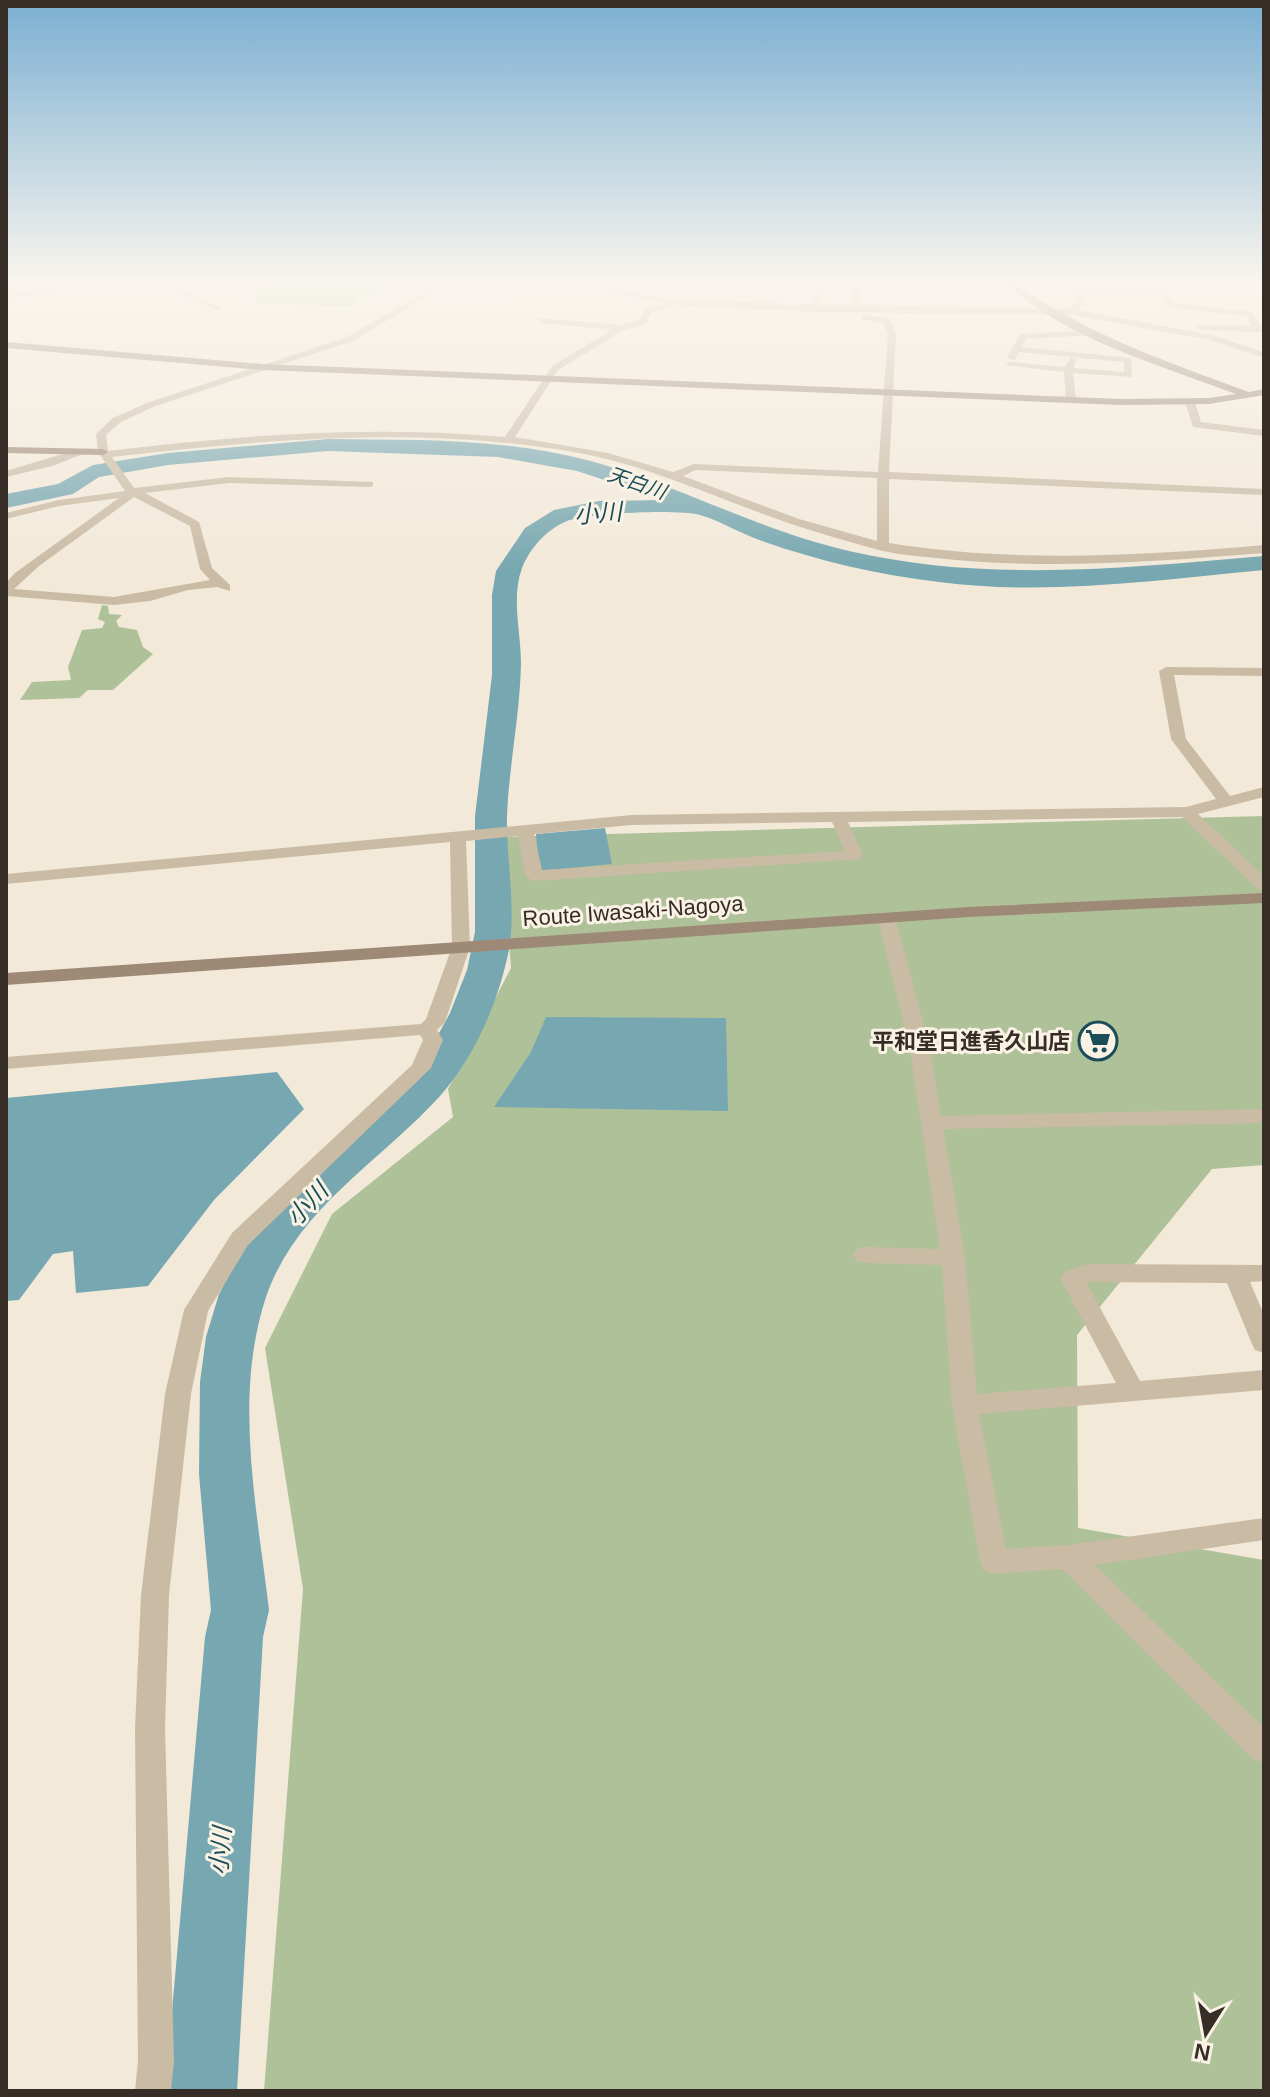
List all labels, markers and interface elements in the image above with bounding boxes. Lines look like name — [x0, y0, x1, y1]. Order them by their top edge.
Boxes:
water label: 天白川 — [605, 463, 671, 504]
water label: 小川 — [573, 498, 626, 528]
street label: Route Iwasaki-Nagoya — [522, 891, 745, 931]
supermarket icon: 平和堂日進香久山店 — [1077, 1020, 1119, 1062]
place label: 平和堂日進香久山店 — [872, 1029, 1070, 1054]
water label: 小川 — [281, 1175, 335, 1231]
water label: 小川 — [204, 1823, 236, 1876]
north arrow — [1166, 1993, 1246, 2073]
text: N — [1192, 2038, 1212, 2066]

